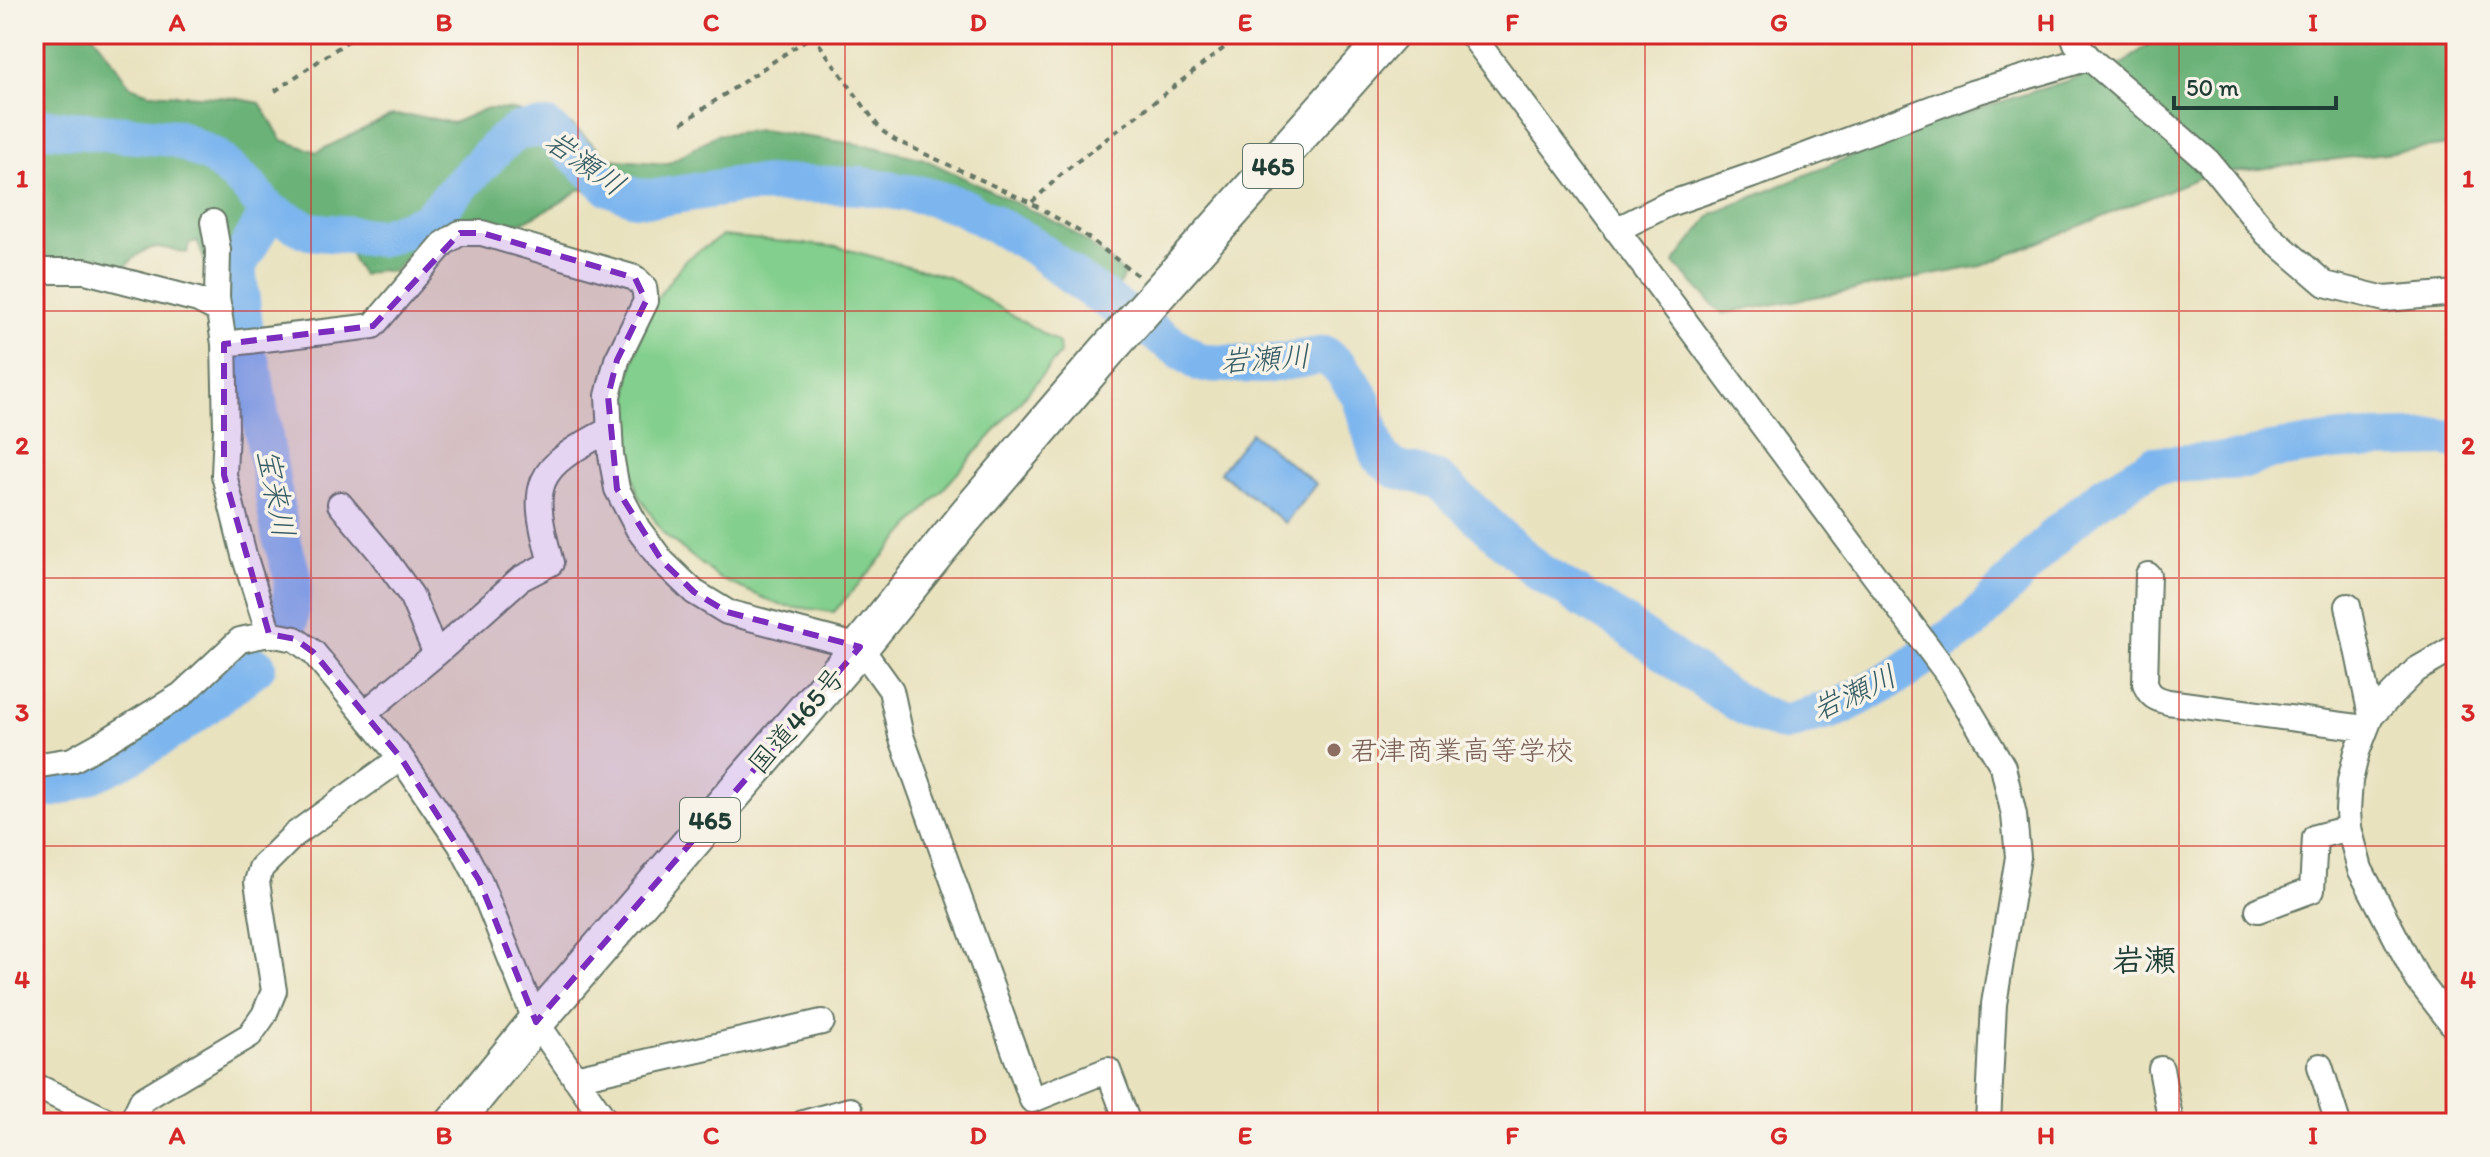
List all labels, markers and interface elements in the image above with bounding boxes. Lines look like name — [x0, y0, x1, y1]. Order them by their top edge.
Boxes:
text: A — [168, 6, 186, 38]
text: B — [436, 6, 453, 38]
text: C — [703, 6, 720, 38]
text: D — [969, 6, 987, 38]
text: E — [1238, 6, 1252, 38]
text: F — [1505, 6, 1519, 38]
text: G — [1770, 6, 1788, 38]
text: H — [2037, 6, 2055, 38]
text: I — [2308, 6, 2318, 38]
scale bar — [2174, 60, 2336, 110]
text: 50 m — [2186, 73, 2239, 102]
water label: 岩瀬川 — [538, 122, 633, 204]
road number: 465 — [1243, 144, 1303, 188]
text: 1 — [16, 162, 28, 194]
text: 1 — [2462, 162, 2474, 194]
water label: 岩瀬川 — [1219, 337, 1311, 380]
text: 2 — [15, 429, 29, 461]
text: 2 — [2461, 429, 2475, 461]
water label: 宝来川 — [250, 445, 303, 541]
water label: 岩瀬川 — [1805, 657, 1902, 728]
street label: 国道465号 — [740, 660, 852, 780]
text: 3 — [15, 696, 29, 728]
text: 3 — [2461, 696, 2475, 728]
place label: 君津商業高等学校 — [1350, 733, 1574, 767]
marker: 君津商業高等学校 — [1325, 741, 1343, 759]
road number: 465 — [680, 798, 740, 842]
district label: 岩瀬 — [2112, 941, 2176, 979]
text: 4 — [14, 963, 30, 995]
text: 4 — [2460, 963, 2476, 995]
text: A — [168, 1119, 186, 1151]
text: B — [436, 1119, 453, 1151]
text: C — [703, 1119, 720, 1151]
text: D — [969, 1119, 987, 1151]
text: E — [1238, 1119, 1252, 1151]
text: F — [1505, 1119, 1519, 1151]
text: G — [1770, 1119, 1788, 1151]
text: H — [2037, 1119, 2055, 1151]
text: I — [2308, 1119, 2318, 1151]

